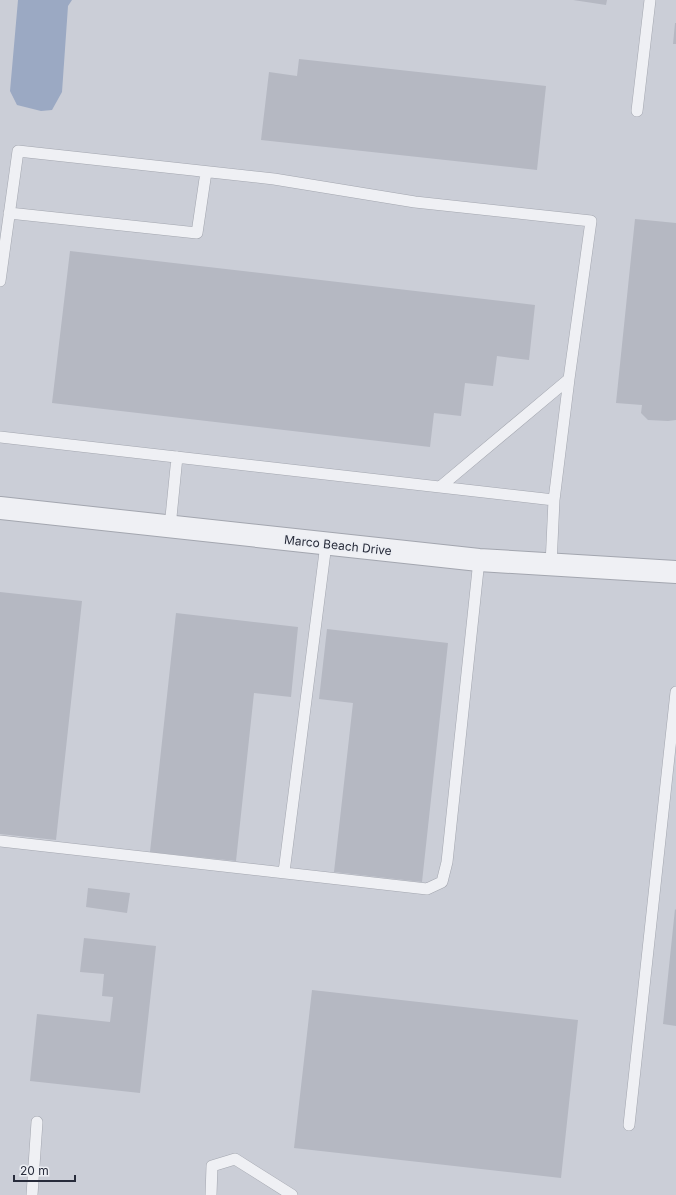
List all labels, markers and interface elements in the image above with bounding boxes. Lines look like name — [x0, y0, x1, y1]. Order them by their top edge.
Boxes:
street label: Marco Beach Drive — [283, 532, 393, 558]
scale bar — [14, 1157, 75, 1183]
text: 20 m — [20, 1163, 49, 1178]

